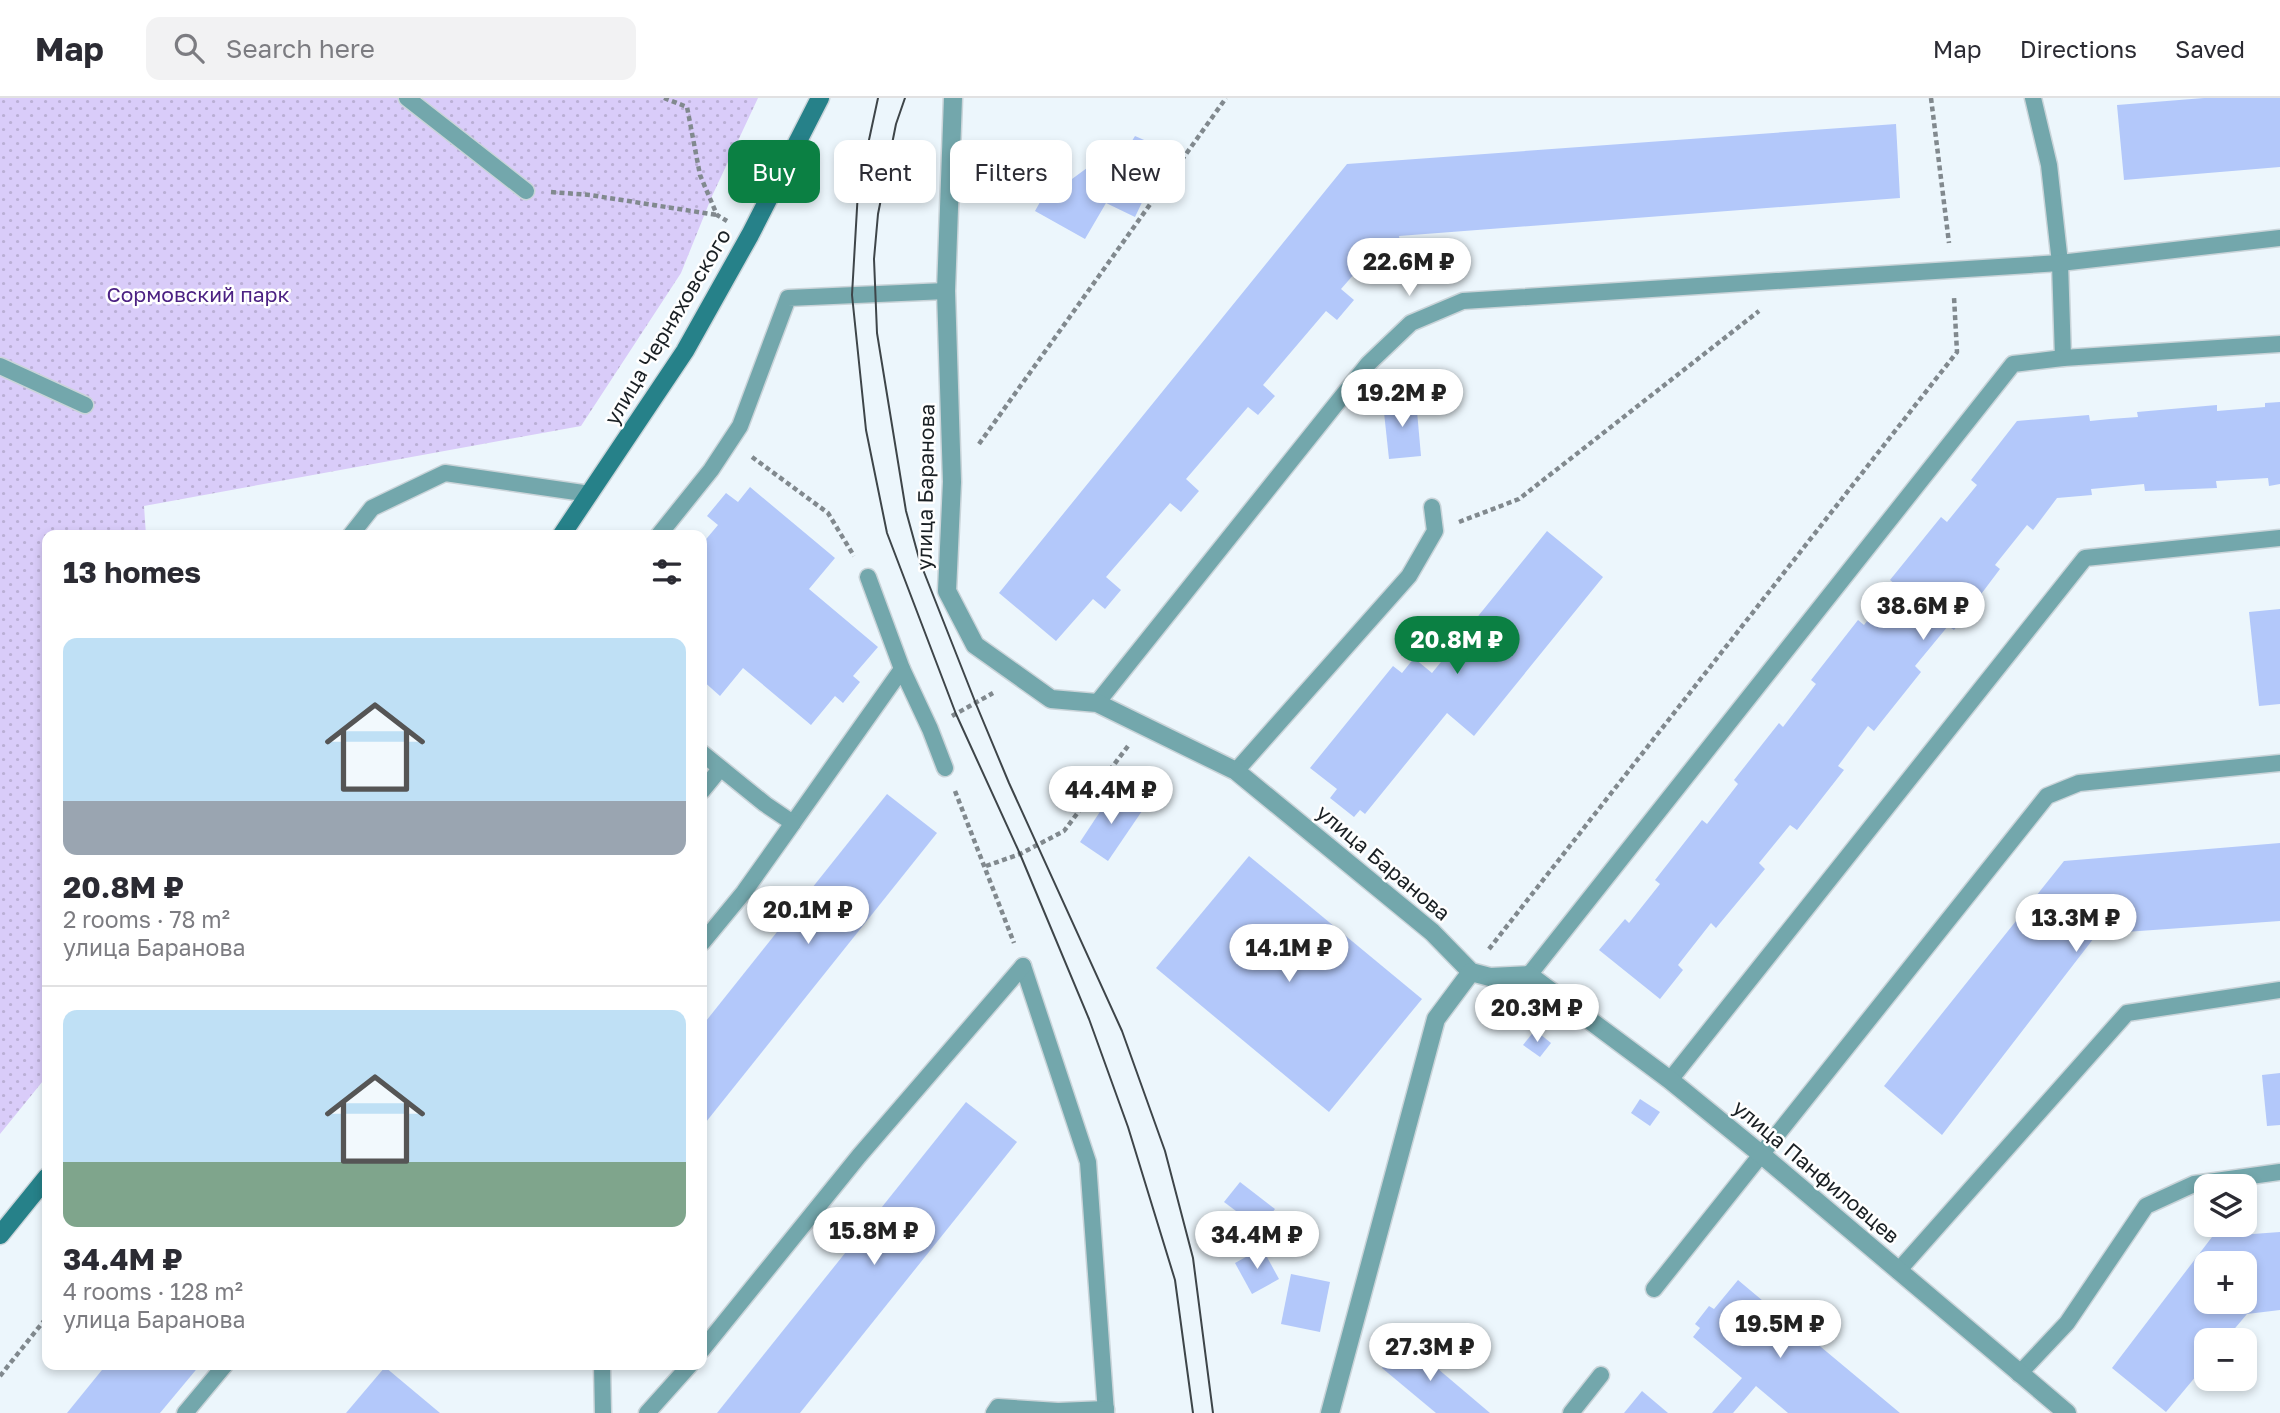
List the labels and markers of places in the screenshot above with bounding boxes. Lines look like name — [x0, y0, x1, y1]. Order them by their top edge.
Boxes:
pin: 22.6M ₽ — [1344, 238, 1474, 298]
pin: 19.2M ₽ — [1337, 370, 1467, 429]
pin: 38.6M ₽ — [1858, 582, 1988, 642]
pin: 20.8M ₽ — [1392, 616, 1522, 676]
pin: 44.4M ₽ — [1046, 766, 1176, 826]
pin: 20.1M ₽ — [743, 886, 873, 946]
pin: 13.3M ₽ — [2011, 894, 2141, 954]
pin: 14.1M ₽ — [1224, 924, 1354, 984]
pin: 20.3M ₽ — [1472, 984, 1602, 1044]
pin: 15.8M ₽ — [809, 1208, 939, 1267]
pin: 34.4M ₽ — [1192, 1212, 1322, 1271]
pin: 19.5M ₽ — [1715, 1300, 1845, 1360]
pin: 27.3M ₽ — [1365, 1324, 1495, 1383]

